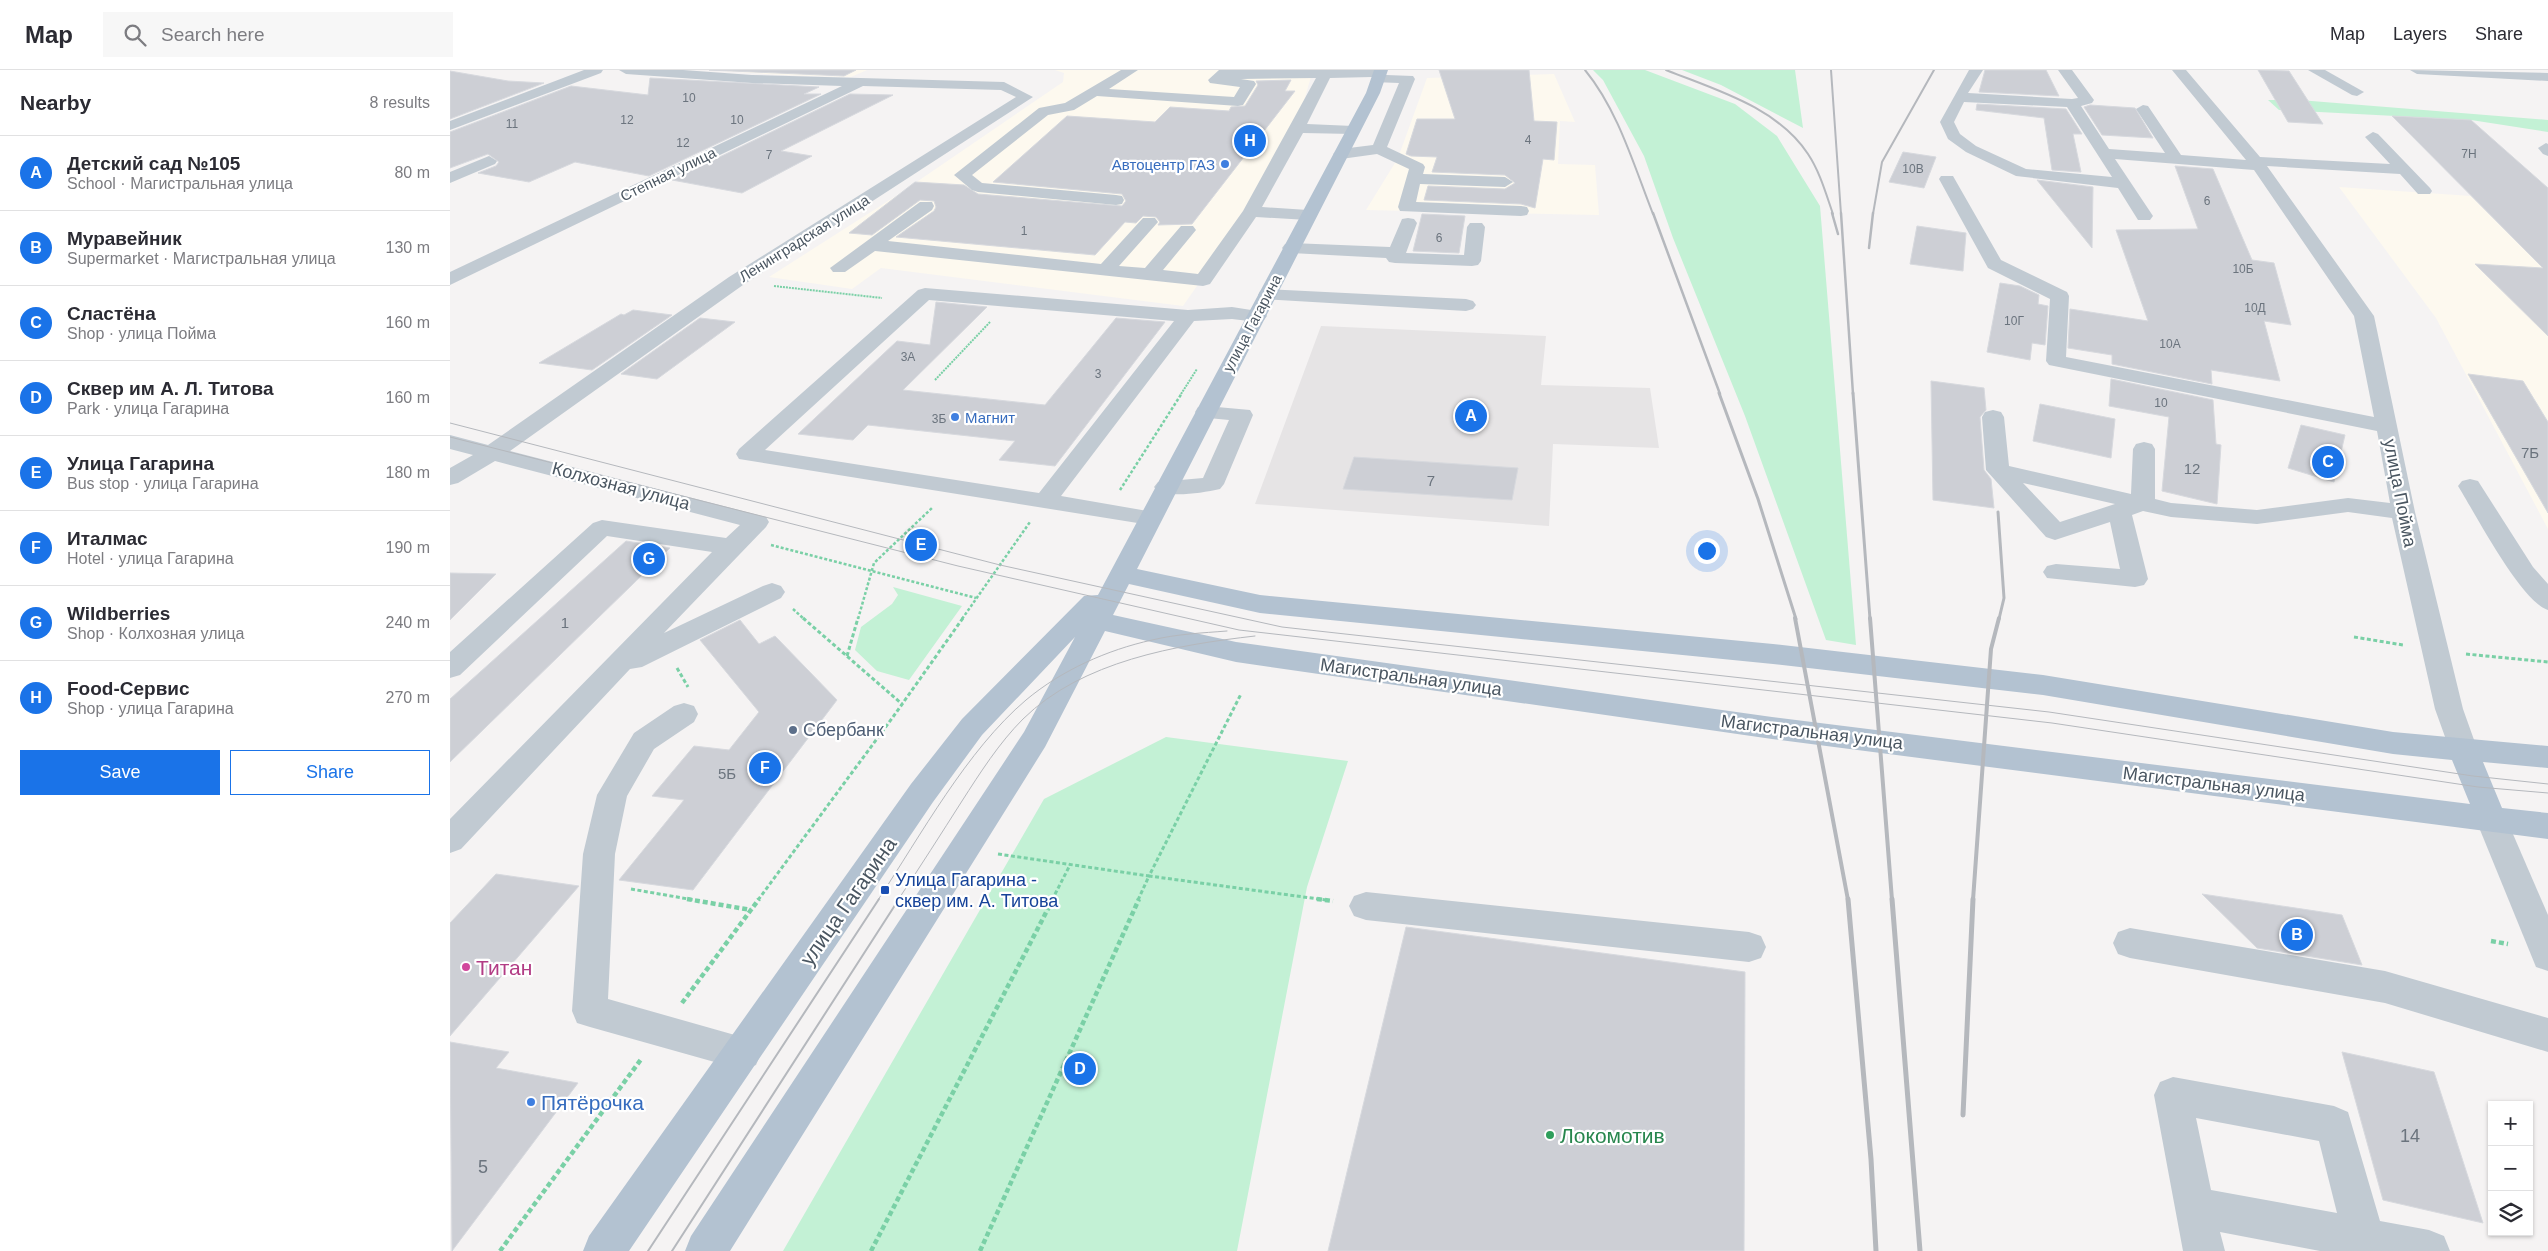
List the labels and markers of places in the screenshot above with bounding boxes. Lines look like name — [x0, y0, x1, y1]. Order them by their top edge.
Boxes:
pin: H — [1234, 122, 1266, 160]
place label: Автоцентр ГАЗ — [1112, 156, 1215, 173]
marker: Автоцентр ГАЗ — [1219, 158, 1231, 170]
pin: A — [1455, 397, 1487, 435]
place label: Магнит — [965, 409, 1015, 426]
marker: Магнит — [949, 411, 961, 423]
pin: C — [2312, 443, 2344, 481]
pin: E — [905, 526, 937, 564]
pin: G — [633, 540, 665, 578]
place label: Сбербанк — [803, 720, 884, 740]
marker: Сбербанк — [787, 724, 799, 736]
pin: F — [749, 749, 781, 787]
place label: Улица Гагарина - сквер им. А. Титова — [895, 870, 1059, 911]
marker: Улица Гагарина - сквер им. А. Титова — [879, 884, 891, 896]
pin: B — [2281, 916, 2313, 954]
place label: Титан — [476, 956, 532, 979]
marker: Титан — [460, 961, 472, 973]
pin: D — [1064, 1050, 1096, 1088]
place label: Пятёрочка — [541, 1091, 644, 1114]
marker: Пятёрочка — [525, 1096, 537, 1108]
place label: Локомотив — [1560, 1124, 1665, 1147]
marker: Локомотив — [1544, 1129, 1556, 1141]

